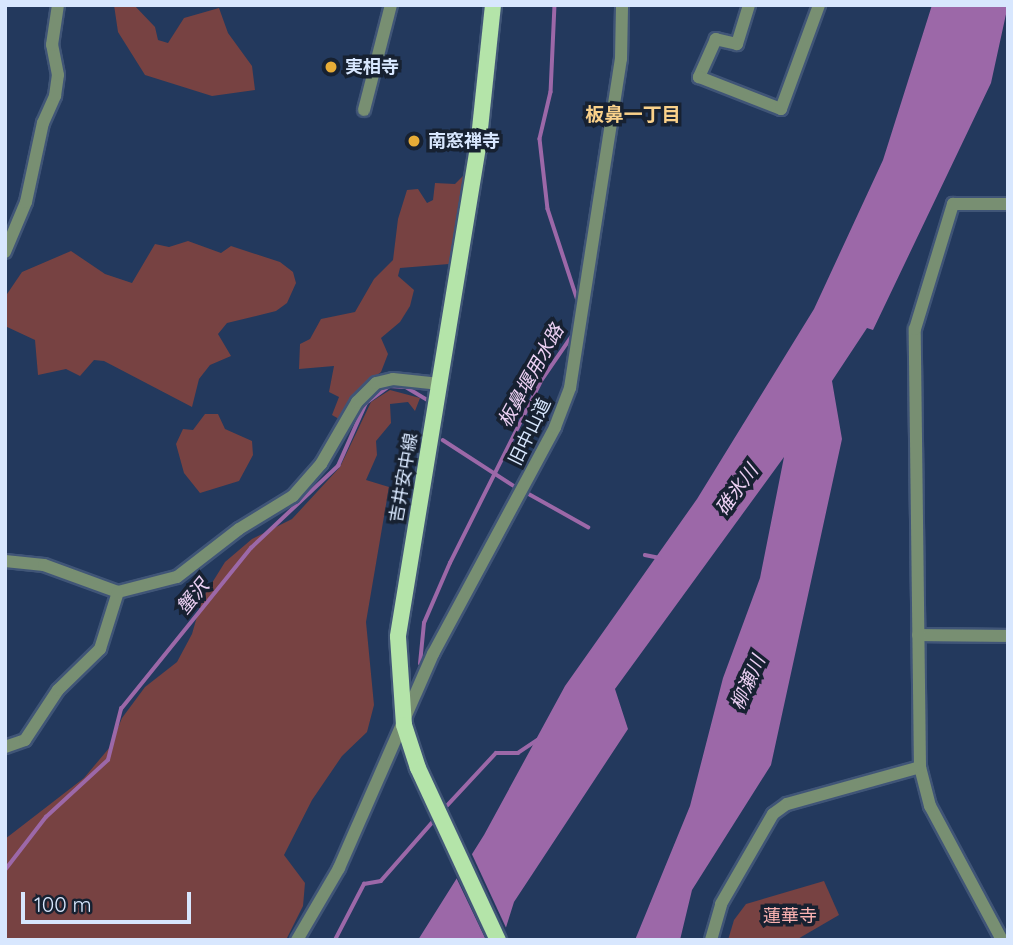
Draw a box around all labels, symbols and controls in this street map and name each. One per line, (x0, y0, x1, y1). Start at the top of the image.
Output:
place label: 実相寺 (345, 56, 399, 78)
marker: 実相寺 (323, 59, 339, 75)
district label: 板鼻一丁目 (586, 104, 680, 126)
place label: 南窓禅寺 (428, 130, 500, 152)
marker: 南窓禅寺 (406, 133, 422, 149)
water label: 板鼻堰用水路 (493, 321, 569, 431)
street label: 旧中山道 (505, 395, 555, 469)
street label: 吉井安中線 (386, 432, 422, 524)
water label: 碓氷川 (711, 460, 763, 520)
water label: 蟹沢 (172, 575, 214, 619)
water label: 柳瀬川 (726, 652, 770, 714)
scale bar (24, 878, 194, 922)
text: 100 m (34, 891, 92, 917)
park label: 蓮華寺 (763, 905, 817, 927)

